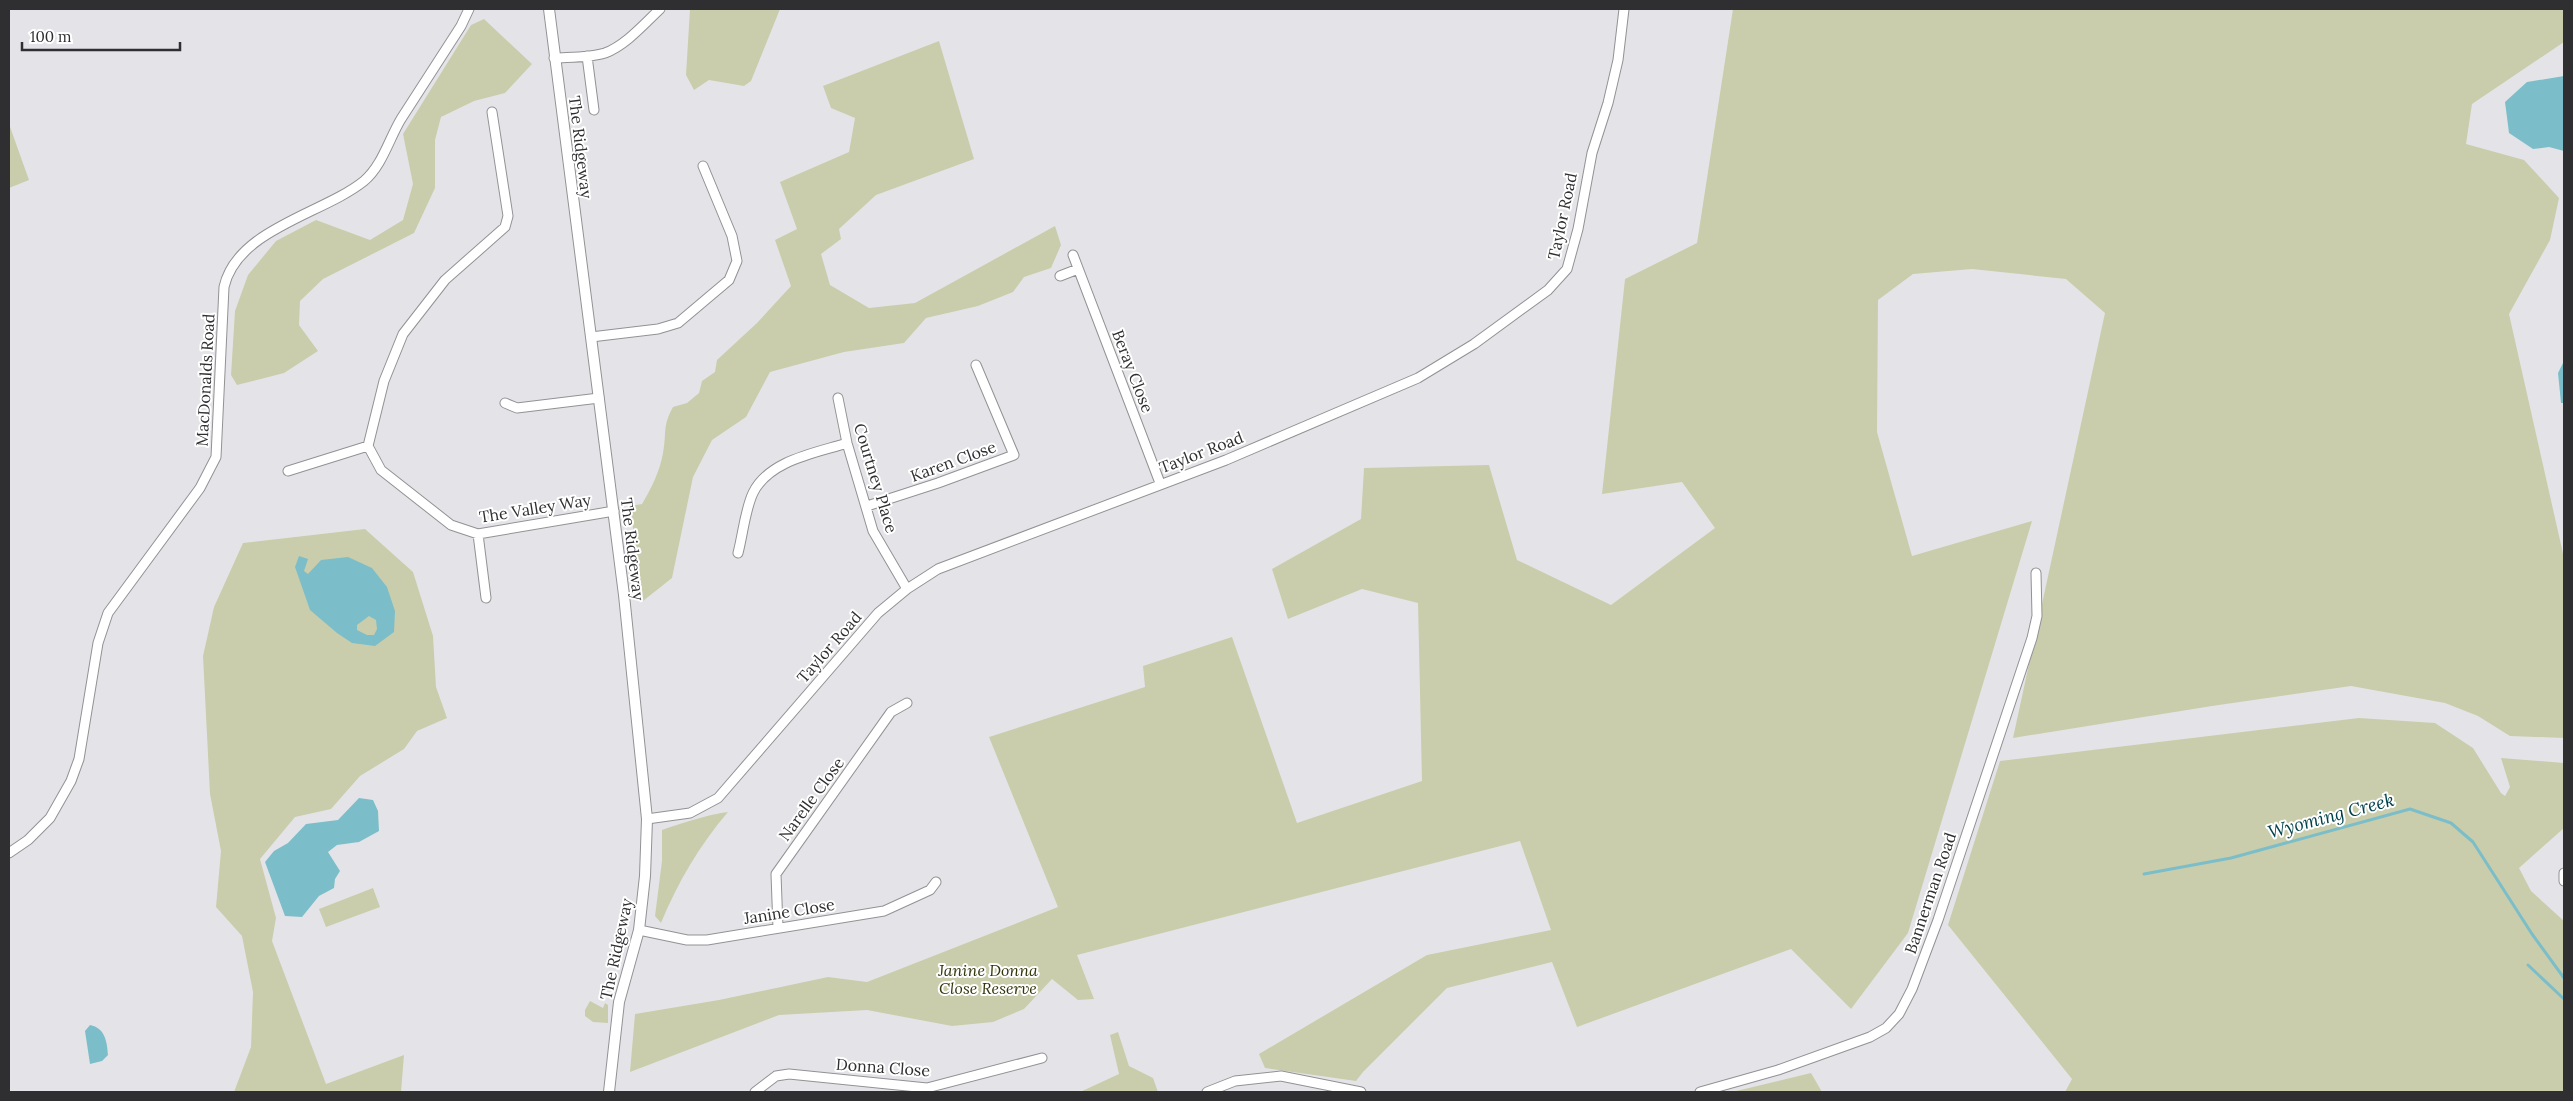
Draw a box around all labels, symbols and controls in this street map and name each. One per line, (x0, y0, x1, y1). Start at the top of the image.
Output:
scale bar (22, 20, 180, 52)
text: 100 m (30, 27, 71, 46)
street label: The Ridgeway (565, 94, 597, 200)
street label: Taylor Road (1543, 170, 1581, 261)
street label: MacDonalds Road (192, 313, 218, 447)
street label: Beray Close (1108, 327, 1158, 416)
street label: Courtney Place (850, 421, 902, 536)
street label: Taylor Road (1156, 427, 1246, 477)
street label: Karen Close (907, 436, 999, 486)
street label: The Valley Way (478, 489, 593, 527)
street label: The Ridgeway (617, 496, 649, 602)
street label: Taylor Road (792, 607, 866, 687)
street label: Narelle Close (774, 753, 848, 845)
water label: Wyoming Creek (2265, 788, 2396, 843)
street label: Bannerman Road (1900, 829, 1960, 956)
street label: Janine Close (741, 894, 836, 928)
street label: The Ridgeway (595, 896, 637, 1002)
park label: Janine Donna Close Reserve (937, 960, 1038, 998)
street label: Donna Close (835, 1054, 931, 1080)

